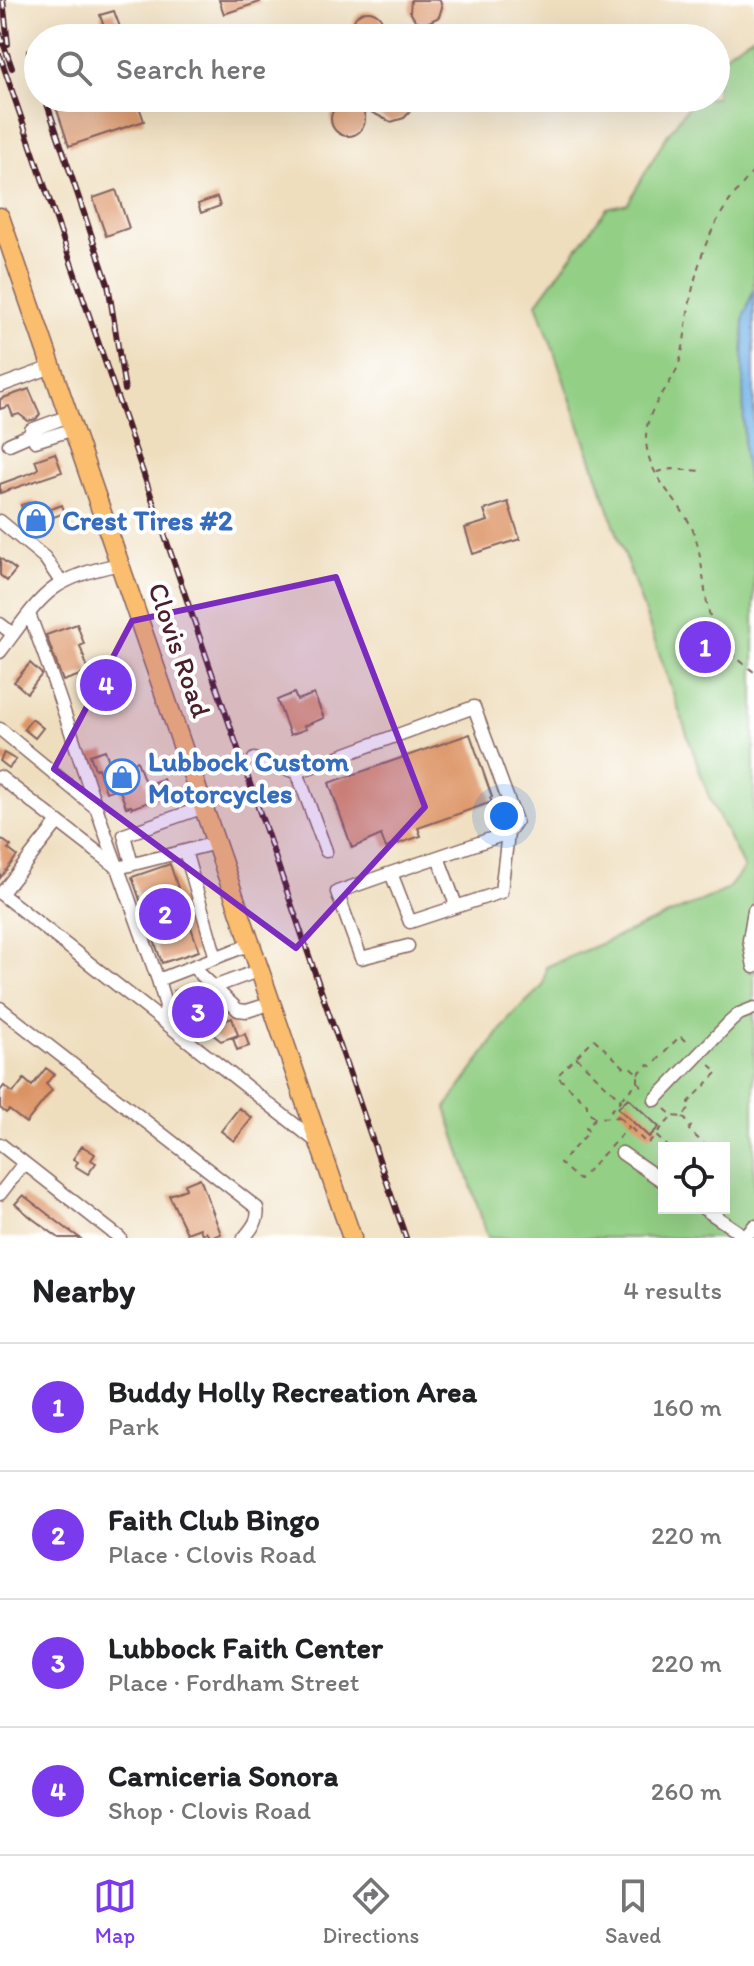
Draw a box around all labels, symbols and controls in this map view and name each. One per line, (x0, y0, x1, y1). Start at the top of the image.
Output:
search box (24, 24, 730, 112)
icon: search (52, 46, 96, 90)
text: Search here (116, 50, 266, 87)
shop icon: Crest Tires #2 (17, 501, 55, 539)
place label: Crest Tires #2 (62, 503, 233, 537)
street label: Clovis Road (141, 578, 219, 722)
pin: 1 (679, 617, 731, 677)
pin: 4 (80, 655, 132, 715)
place label: Lubbock Custom Motorcycles (148, 744, 350, 810)
shop icon: Lubbock Custom Motorcycles (103, 758, 141, 796)
your location (484, 796, 524, 836)
pin: 2 (139, 884, 191, 944)
pin: 3 (172, 982, 224, 1042)
map controls (658, 1142, 730, 1214)
button: locate (658, 1142, 730, 1214)
text: Nearby (32, 1270, 135, 1311)
text: 4 results (623, 1274, 722, 1306)
text: Buddy Holly Recreation Area (108, 1373, 477, 1410)
text: 1 (52, 1391, 64, 1423)
text: 160 m (652, 1391, 722, 1423)
text: Park (108, 1410, 159, 1442)
text: Faith Club Bingo (108, 1501, 320, 1538)
text: 2 (51, 1519, 65, 1551)
text: 220 m (651, 1519, 722, 1551)
text: Place · Clovis Road (108, 1538, 316, 1570)
text: Lubbock Faith Center (108, 1629, 383, 1666)
text: 3 (51, 1647, 65, 1679)
text: 220 m (651, 1647, 722, 1679)
text: Place · Fordham Street (108, 1666, 360, 1698)
text: Carniceria Sonora (108, 1757, 338, 1794)
text: 4 (50, 1775, 66, 1807)
text: 260 m (651, 1775, 722, 1807)
text: Shop · Clovis Road (108, 1794, 311, 1826)
tab: Map (93, 1874, 137, 1949)
tab: Directions (323, 1874, 419, 1949)
tab: Saved (605, 1874, 661, 1949)

